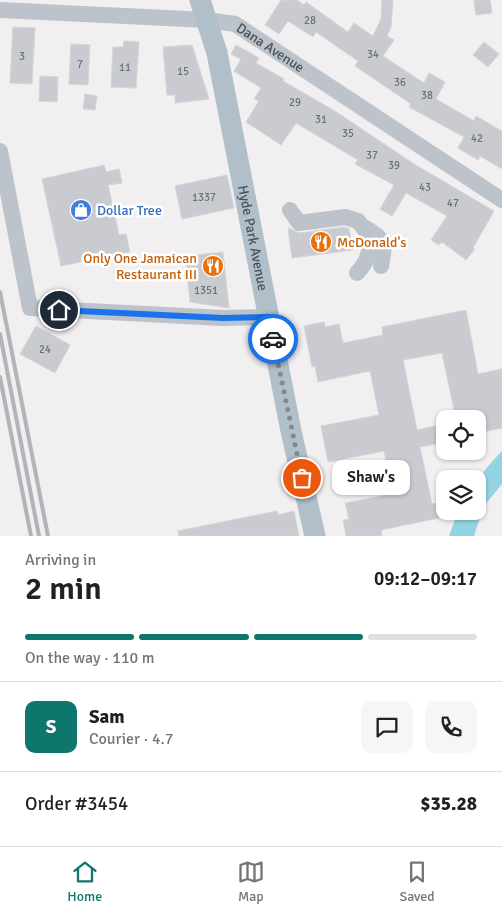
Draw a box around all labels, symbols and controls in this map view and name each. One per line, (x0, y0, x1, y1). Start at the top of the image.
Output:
house number: 28 (304, 14, 316, 27)
street label: Dana Avenue (233, 19, 307, 76)
house number: 34 (367, 48, 379, 61)
house number: 3 (19, 50, 25, 63)
house number: 7 (77, 58, 83, 71)
house number: 11 (119, 61, 131, 74)
house number: 15 (177, 65, 189, 78)
house number: 36 (394, 76, 406, 89)
house number: 38 (421, 89, 433, 102)
house number: 29 (289, 96, 301, 109)
house number: 31 (315, 113, 327, 126)
house number: 35 (342, 127, 354, 140)
house number: 42 (471, 132, 483, 145)
house number: 37 (366, 149, 378, 162)
house number: 39 (388, 159, 400, 172)
house number: 43 (419, 181, 431, 194)
street label: Hyde Park Avenue (234, 184, 271, 292)
house number: 1337 (192, 191, 216, 204)
house number: 47 (447, 197, 459, 210)
shop icon: Dollar Tree (69, 198, 93, 222)
place label: Dollar Tree (97, 202, 162, 219)
restaurant icon: McDonald's (309, 230, 333, 254)
place label: McDonald's (337, 234, 406, 251)
place label: Only One Jamaican Restaurant III (83, 250, 197, 283)
restaurant icon: Only One Jamaican Restaurant III (201, 254, 225, 278)
house number: 1351 (194, 284, 218, 297)
pin (38, 289, 80, 331)
icon: home (45, 296, 73, 324)
courier (248, 314, 298, 364)
icon: car (259, 325, 287, 353)
house number: 24 (39, 343, 51, 356)
map controls (436, 410, 486, 520)
button: locate (436, 410, 486, 460)
pin (281, 457, 323, 499)
callout: Shaw's (332, 460, 410, 496)
icon: bag (288, 464, 316, 492)
text: Shaw's (347, 467, 395, 487)
button: layers (436, 470, 486, 520)
text: Arriving in (25, 550, 96, 570)
text: 09:12–09:17 (374, 567, 477, 591)
text: 2 min (25, 569, 102, 608)
text: On the way · 110 m (25, 648, 155, 668)
button: chat (361, 701, 413, 753)
button: phone (425, 701, 477, 753)
text: Sam (89, 705, 125, 729)
text: S (46, 715, 56, 739)
text: Courier · 4.7 (89, 729, 173, 749)
text: Order #3454 (25, 792, 128, 816)
text: $35.28 (420, 792, 477, 816)
tab: Home (67, 858, 102, 905)
tab: Map (237, 858, 265, 905)
tab: Saved (399, 858, 435, 905)

